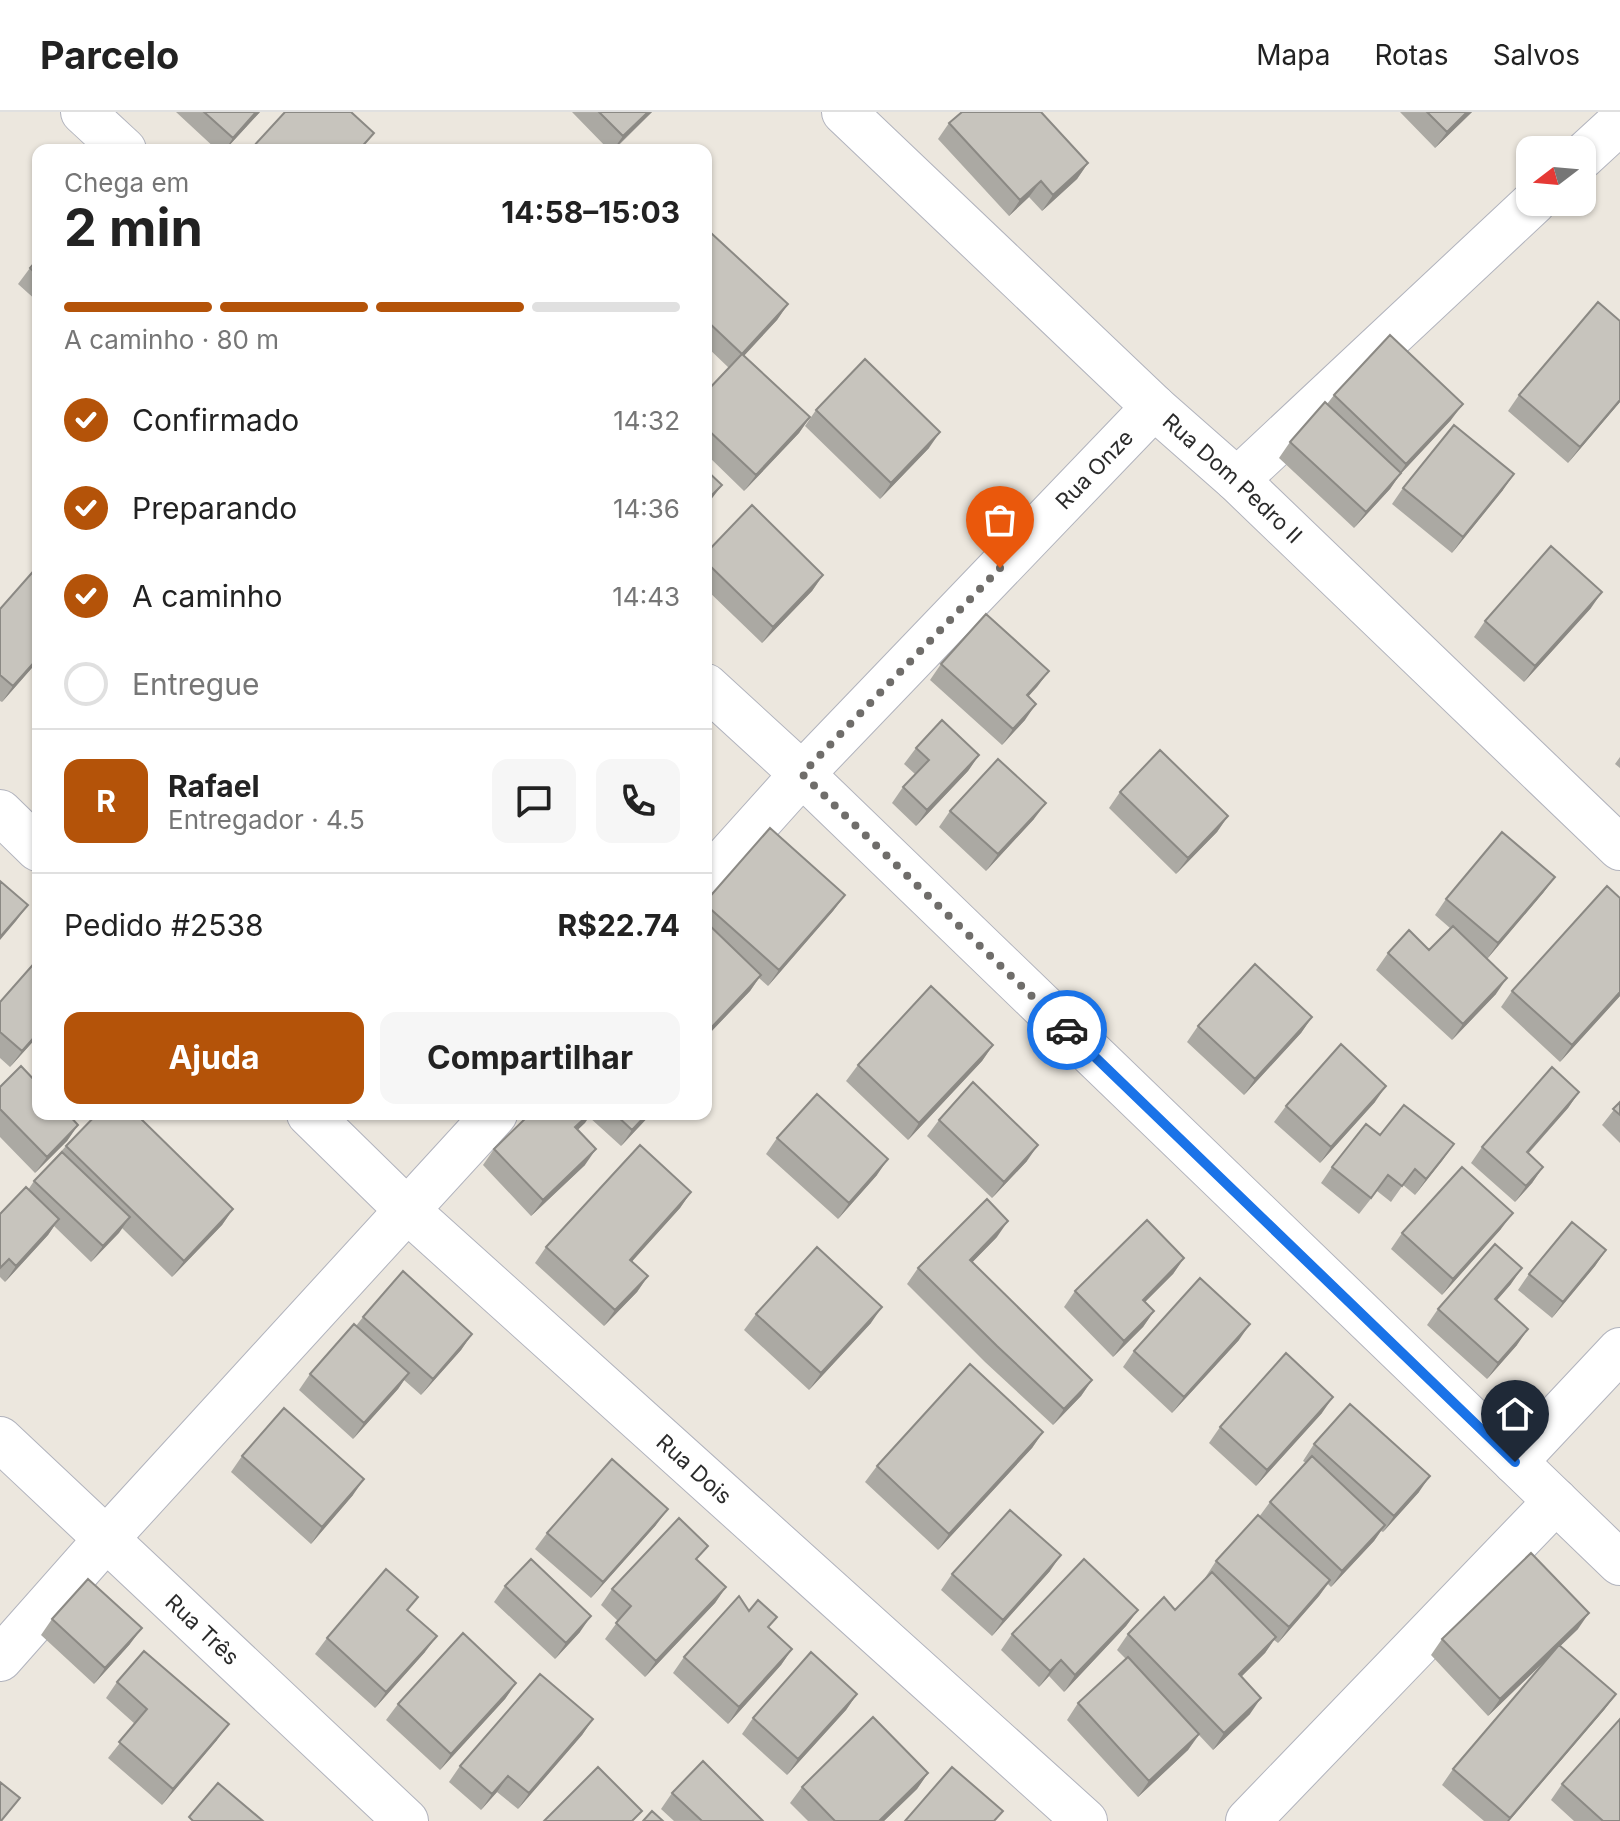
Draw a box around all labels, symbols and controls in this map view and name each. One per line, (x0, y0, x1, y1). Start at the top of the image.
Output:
text: Parcelo (40, 32, 179, 78)
text: Mapa (1256, 38, 1330, 72)
text: Rotas (1374, 38, 1449, 72)
text: Salvos (1493, 38, 1580, 72)
north arrow (1516, 136, 1596, 216)
map controls (1516, 136, 1596, 216)
text: Chega em (64, 167, 189, 198)
text: 14:58–15:03 (501, 194, 680, 230)
text: 2 min (64, 196, 203, 259)
text: A caminho · 80 m (64, 324, 279, 355)
icon: check (64, 398, 108, 442)
text: Confirmado (132, 402, 299, 438)
text: 14:32 (613, 405, 680, 436)
street label: Rua Dom Pedro II (1158, 408, 1308, 549)
street label: Rua Onze (1050, 424, 1138, 514)
icon: check (64, 486, 108, 530)
pin (966, 486, 1034, 568)
text: Preparando (132, 490, 297, 526)
text: 14:36 (613, 493, 680, 524)
icon: bag (978, 498, 1022, 542)
icon: check (64, 574, 108, 618)
text: A caminho (132, 578, 282, 614)
text: 14:43 (612, 581, 680, 612)
text: Entregue (132, 666, 260, 702)
button: chat (492, 759, 576, 843)
button: phone (596, 759, 680, 843)
text: Rafael (168, 768, 260, 804)
text: R (96, 783, 116, 819)
text: Entregador · 4.5 (168, 804, 365, 835)
text: Pedido #2538 (64, 907, 264, 943)
text: R$22.74 (558, 907, 680, 943)
courier (1027, 990, 1107, 1070)
icon: car (1045, 1008, 1089, 1052)
button: Ajuda (64, 1012, 364, 1104)
button: Compartilhar (380, 1012, 680, 1104)
pin (1481, 1380, 1549, 1462)
icon: home (1493, 1392, 1537, 1436)
street label: Rua Dois (652, 1429, 737, 1509)
street label: Rua Três (160, 1589, 245, 1670)

